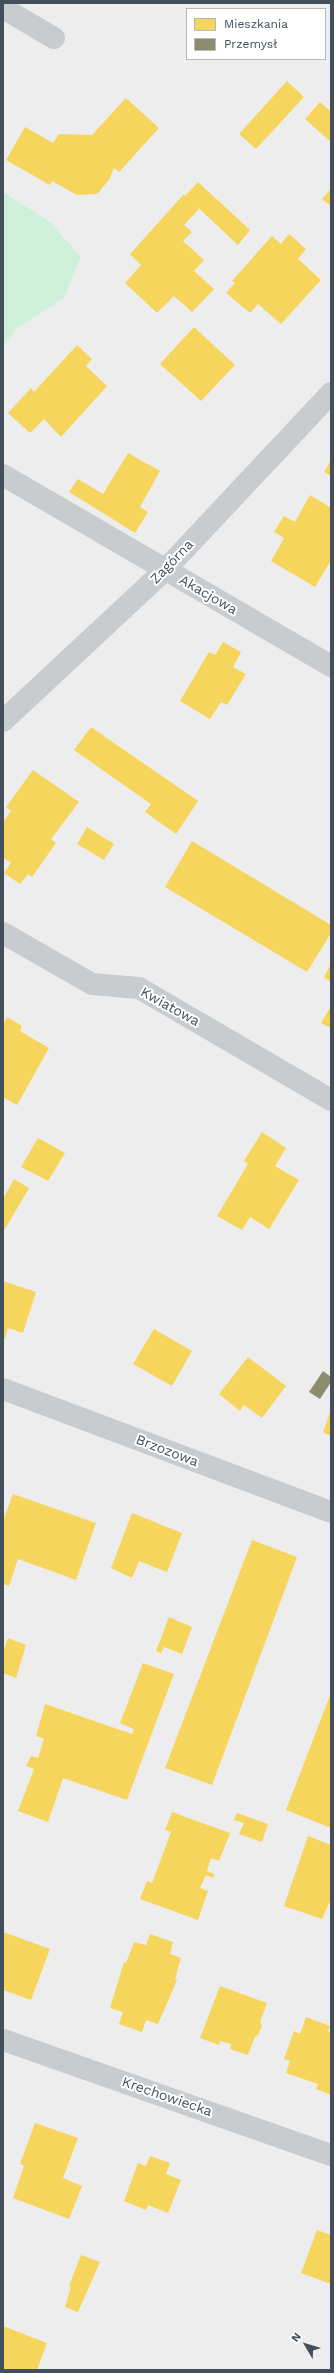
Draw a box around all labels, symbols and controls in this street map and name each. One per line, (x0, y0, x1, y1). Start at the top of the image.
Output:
legend (186, 8, 326, 60)
text: Mieszkania (224, 17, 288, 31)
text: Przemysł (224, 37, 278, 51)
street label: Zagórna (147, 536, 197, 588)
street label: Akacjowa (176, 572, 240, 618)
street label: Kwiatowa (137, 984, 203, 1030)
street label: Brzozowa (133, 1431, 201, 1471)
street label: Krechowiecka (120, 2074, 214, 2120)
north arrow (286, 2325, 326, 2365)
text: N (289, 2330, 304, 2345)

